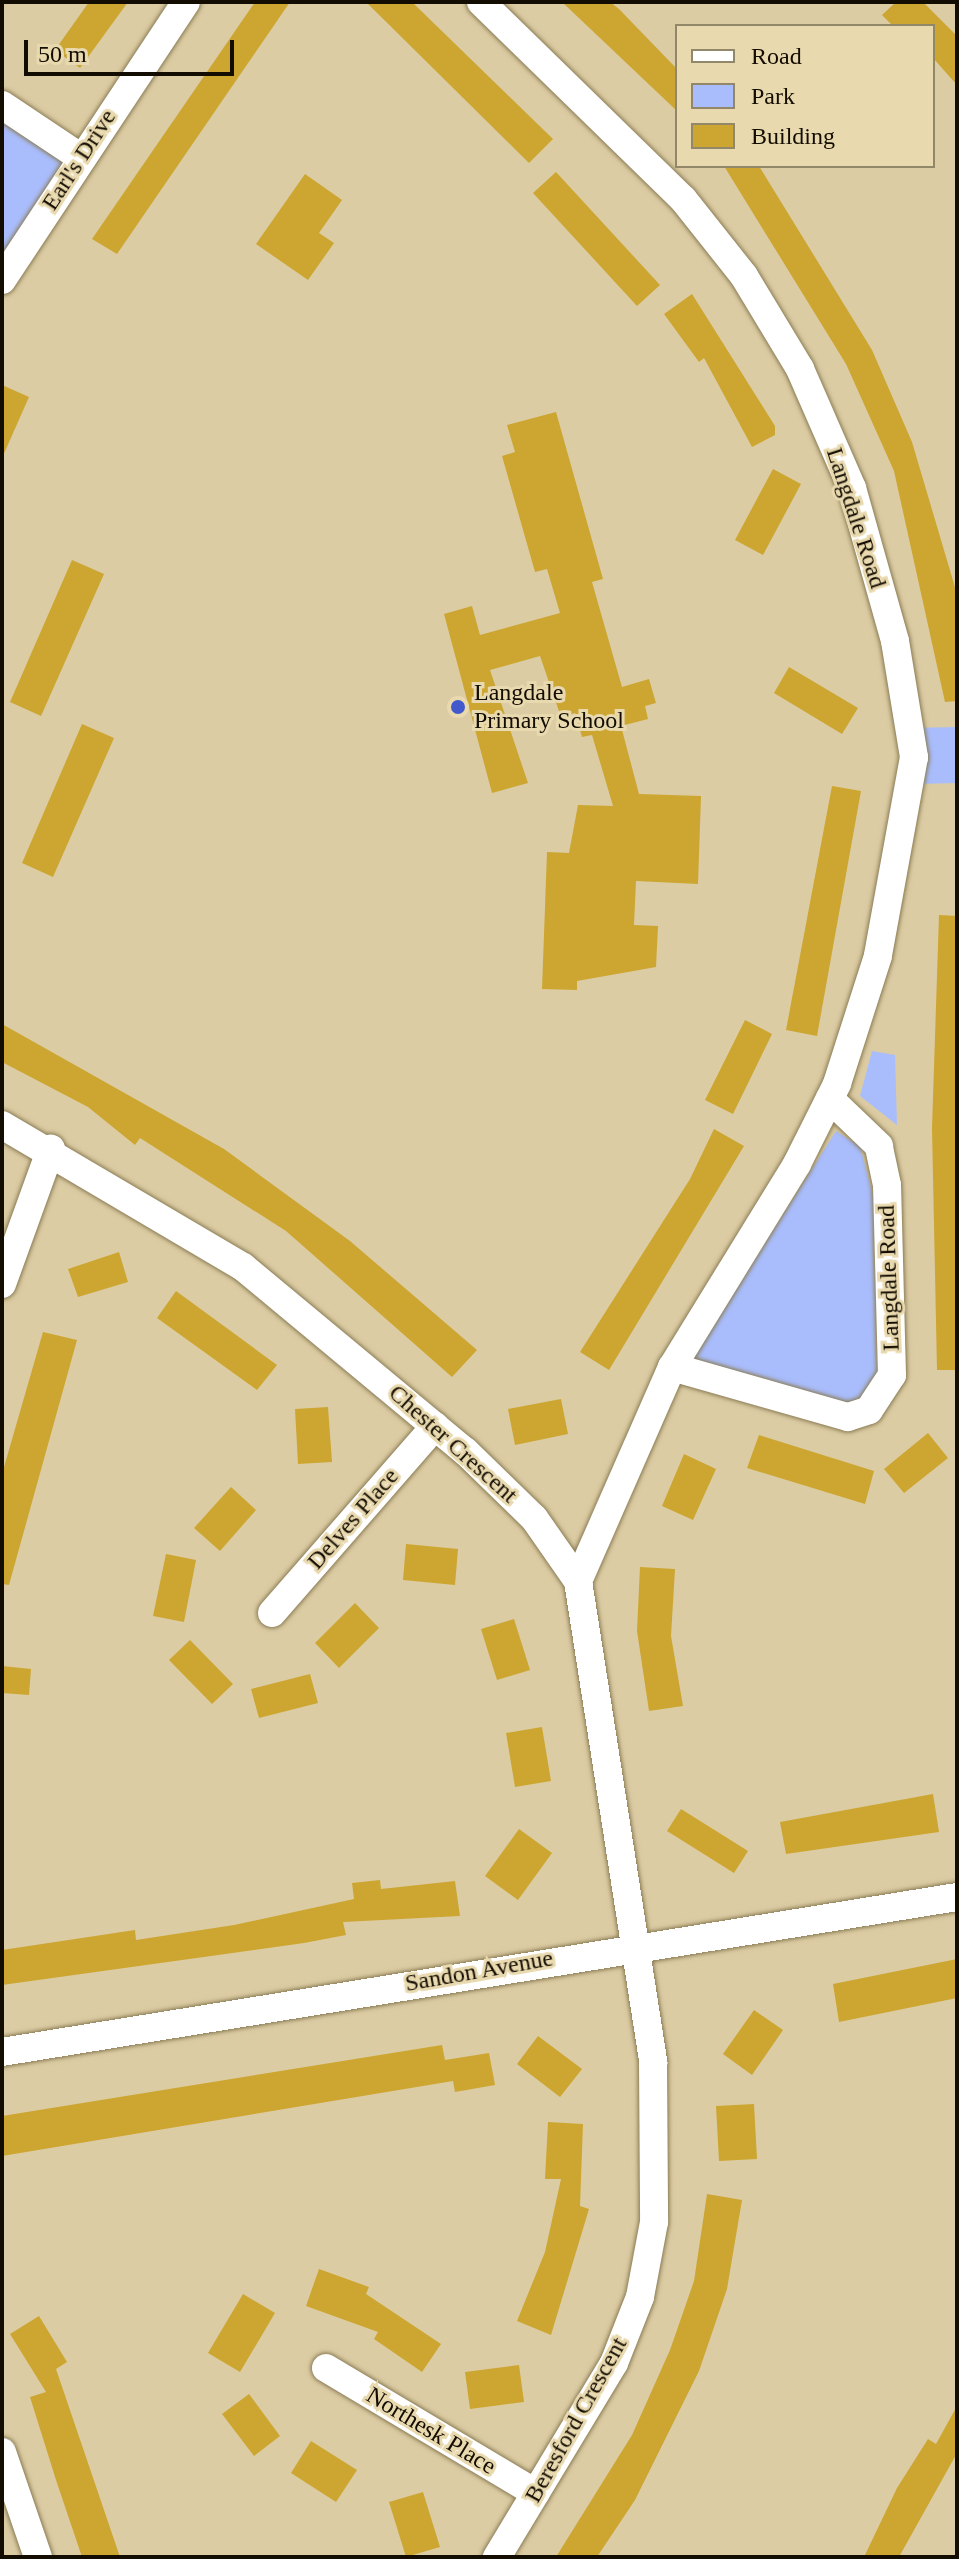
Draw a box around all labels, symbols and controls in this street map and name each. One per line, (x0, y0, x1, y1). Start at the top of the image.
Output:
scale bar (28, 24, 238, 74)
legend (675, 24, 935, 168)
text: 50 m (38, 41, 87, 67)
text: Road (751, 43, 802, 69)
text: Park (751, 83, 795, 109)
street label: Earl's Drive (36, 104, 122, 216)
text: Building (751, 123, 835, 149)
street label: Langdale Road (820, 444, 892, 592)
place label: Langdale Primary School (474, 679, 624, 735)
marker: Langdale Primary School (449, 698, 467, 716)
street label: Langdale Road (872, 1205, 906, 1351)
street label: Chester Crescent (383, 1379, 523, 1509)
street label: Delves Place (301, 1463, 405, 1575)
street label: Sandon Avenue (402, 1944, 556, 1998)
street label: Beresford Crescent (519, 2332, 633, 2508)
street label: Northesk Place (361, 2381, 501, 2481)

